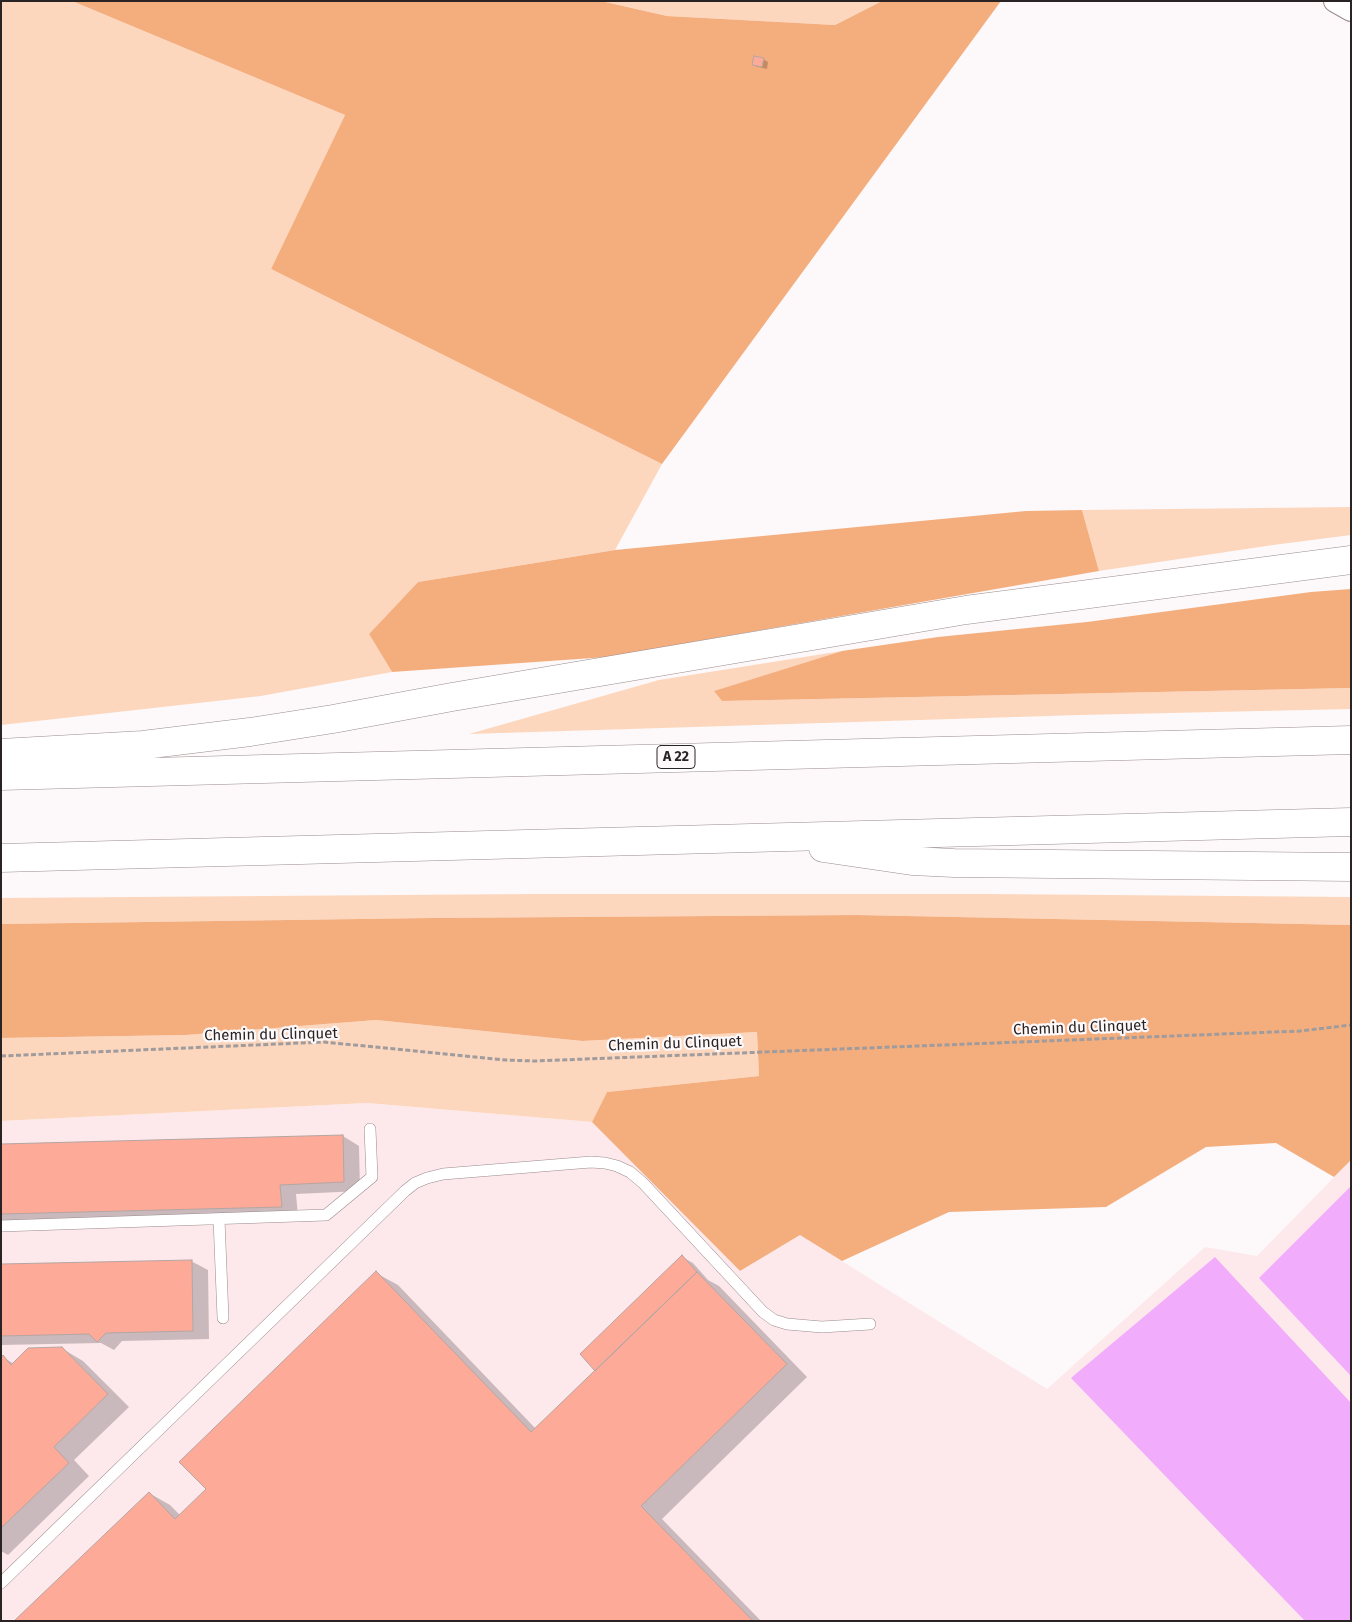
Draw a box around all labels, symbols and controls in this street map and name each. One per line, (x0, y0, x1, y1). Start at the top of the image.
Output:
road number: A 22 (657, 746, 695, 769)
street label: Chemin du Clinquet (1013, 1017, 1147, 1039)
street label: Chemin du Clinquet (204, 1025, 338, 1045)
street label: Chemin du Clinquet (608, 1033, 742, 1055)

